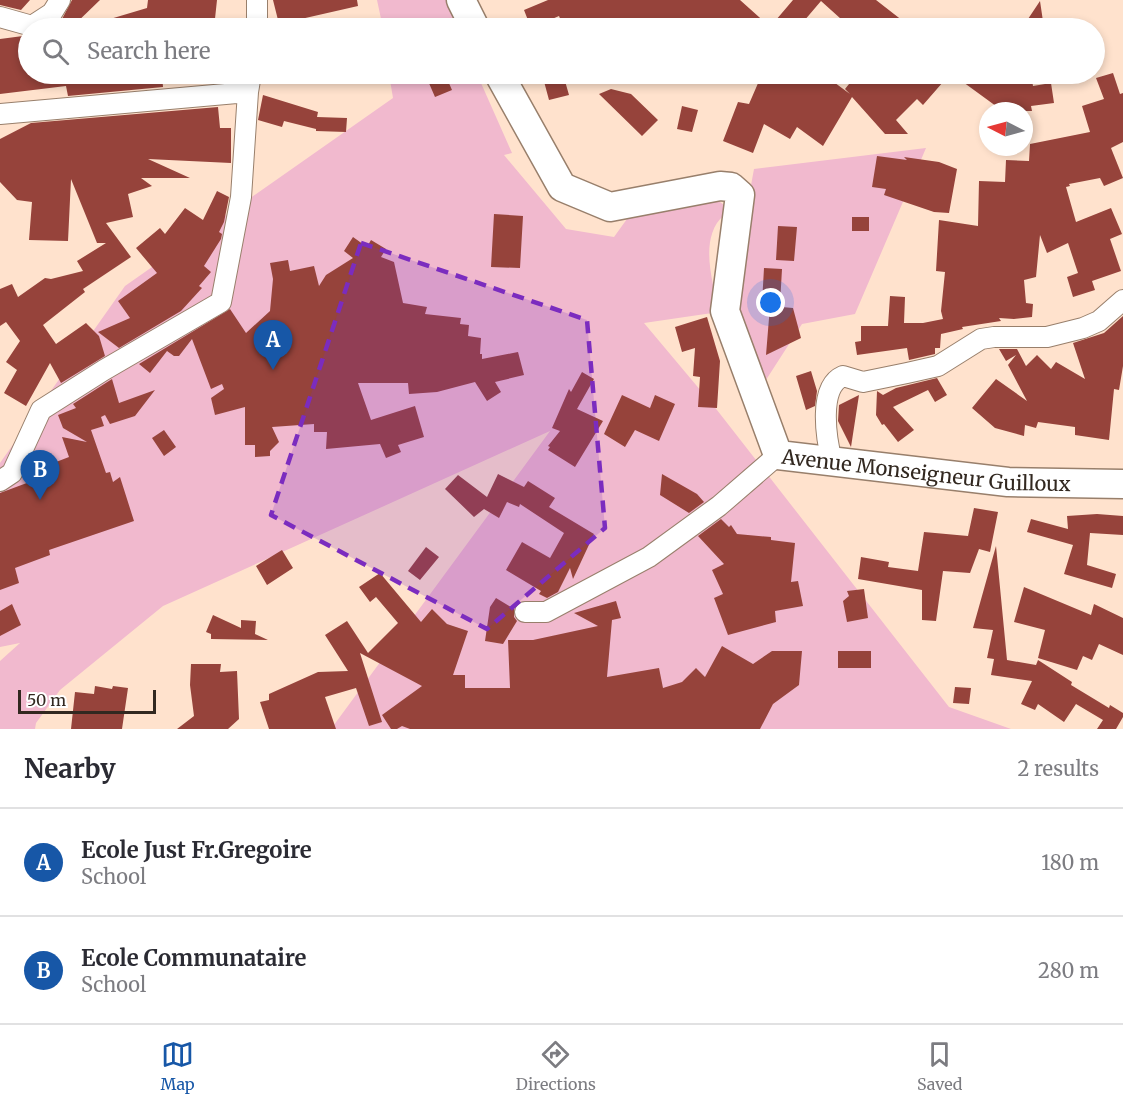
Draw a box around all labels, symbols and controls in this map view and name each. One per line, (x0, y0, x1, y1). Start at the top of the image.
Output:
search box (18, 18, 1105, 84)
icon: search (39, 35, 72, 68)
text: Search here (87, 37, 210, 65)
north arrow (979, 102, 1033, 156)
your location (756, 288, 785, 317)
pin: A (254, 320, 292, 370)
street label: Avenue Monseigneur Guilloux (780, 443, 1071, 496)
pin: B (20, 450, 60, 500)
scale bar (18, 687, 156, 714)
text: 50 m (27, 690, 66, 710)
text: Nearby (24, 752, 116, 785)
text: 2 results (1017, 756, 1099, 781)
text: Ecole Just Fr.Gregoire (81, 836, 312, 864)
text: A (36, 850, 51, 875)
text: 180 m (1041, 850, 1099, 875)
text: School (81, 864, 146, 889)
text: Ecole Communataire (81, 944, 306, 972)
text: B (37, 958, 50, 983)
text: 280 m (1038, 958, 1099, 983)
text: School (81, 972, 146, 997)
tab: Map (161, 1038, 195, 1094)
tab: Directions (516, 1038, 596, 1094)
tab: Saved (917, 1038, 962, 1094)

